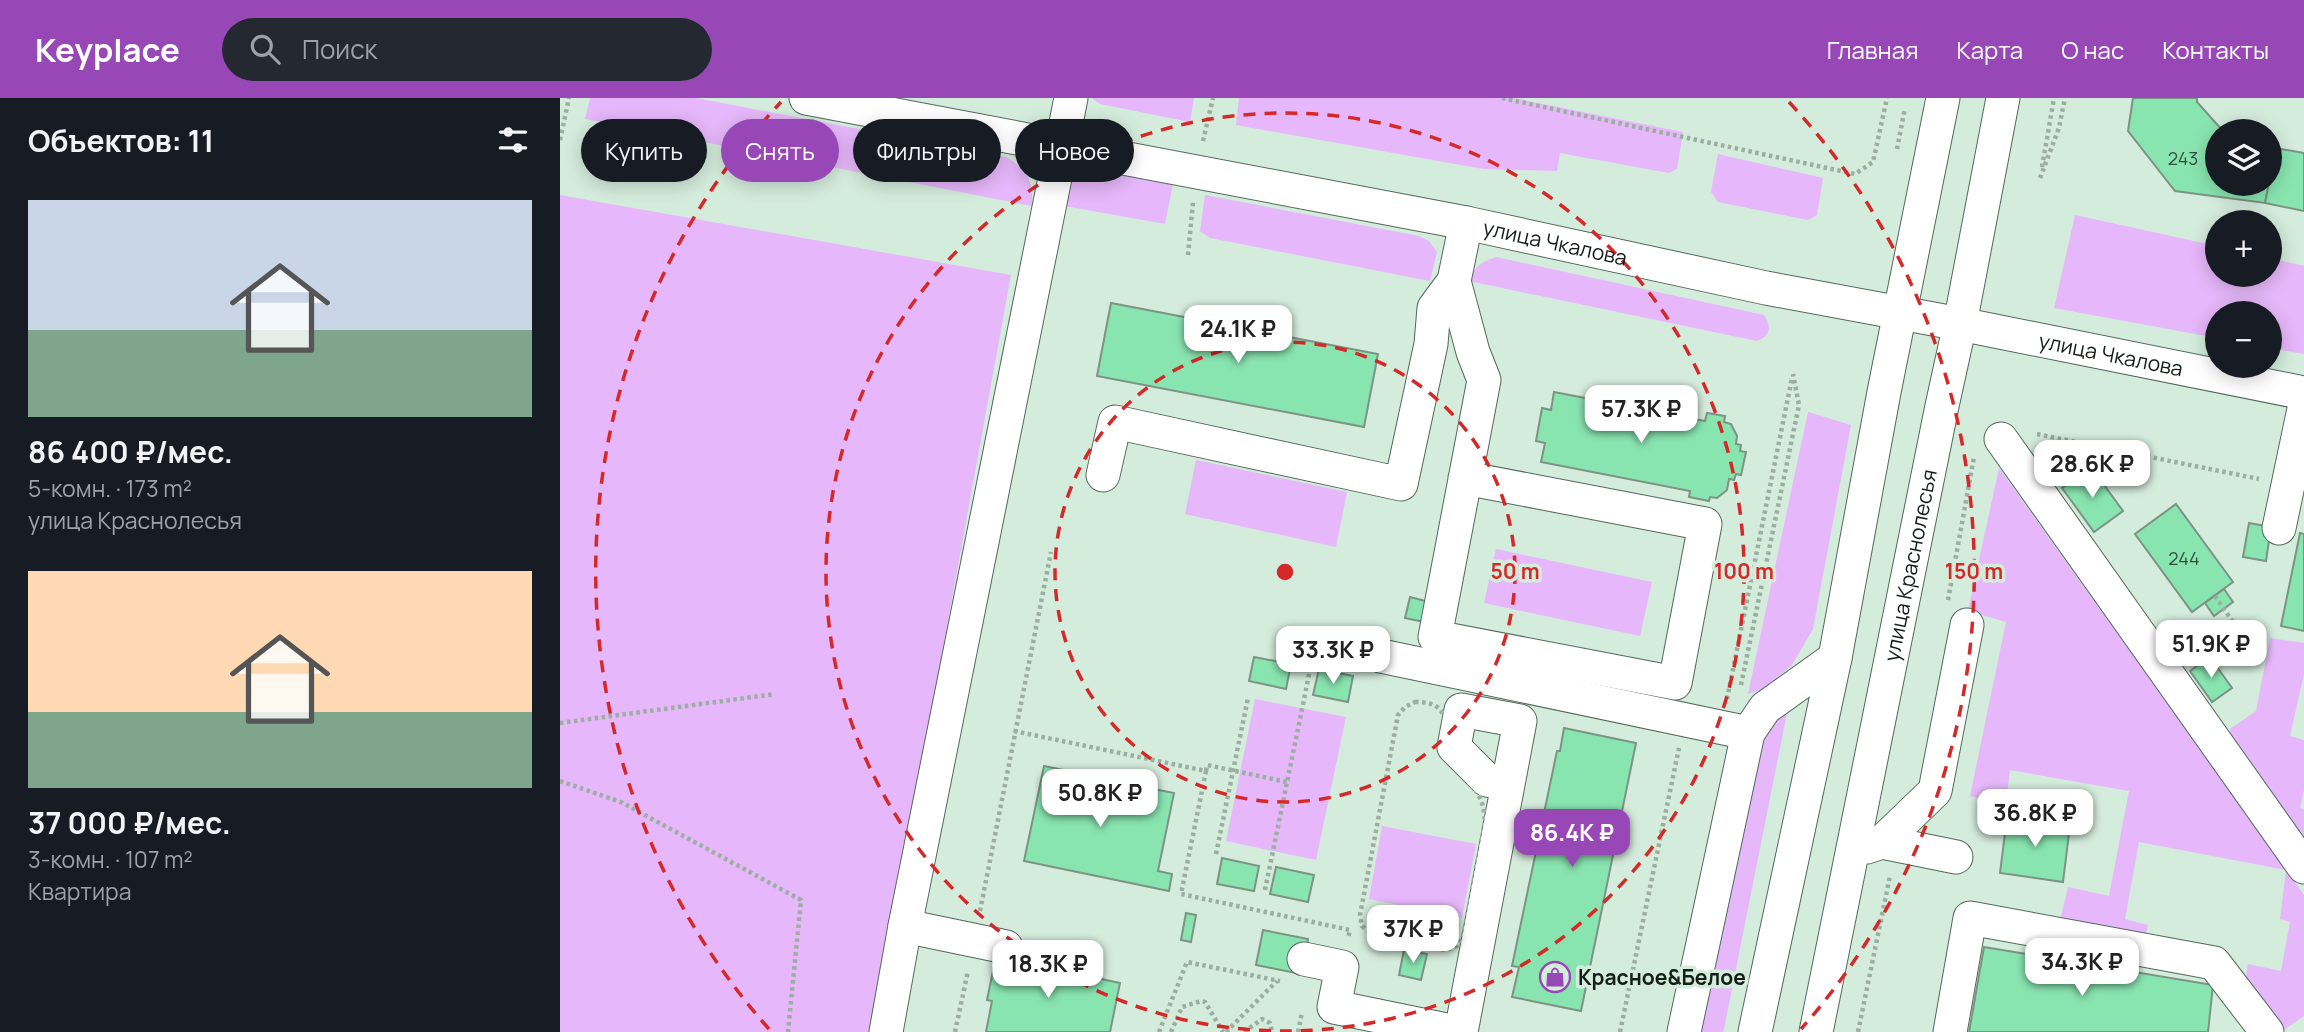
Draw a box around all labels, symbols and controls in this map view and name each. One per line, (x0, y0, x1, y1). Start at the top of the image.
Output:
search box (222, 18, 712, 81)
text: Keyplace (35, 27, 180, 72)
icon: search (246, 30, 284, 68)
text: Поиск (302, 31, 377, 67)
text: Главная (1827, 33, 1918, 66)
text: Карта (1956, 33, 2023, 66)
text: О нас (2061, 33, 2124, 66)
text: Контакты (2162, 33, 2269, 66)
chip: Купить (581, 119, 707, 182)
chip: Снять (721, 119, 839, 182)
chip: Фильтры (853, 119, 1001, 182)
chip: Новое (1015, 119, 1134, 182)
map controls (2205, 119, 2282, 378)
button: layers (2205, 119, 2282, 196)
text: Объектов: 11 (28, 120, 214, 161)
icon: filters (494, 121, 532, 159)
house number: 243 (2168, 146, 2198, 170)
button: + (2205, 210, 2282, 287)
street label: улица Чкалова (1481, 213, 1630, 272)
icon: home (217, 245, 343, 371)
button: − (2205, 301, 2282, 378)
pin: 24.1K ₽ (1173, 306, 1303, 365)
text: 24.1K ₽ (1200, 312, 1276, 344)
street label: улица Чкалова (2036, 326, 2186, 382)
pin: 57.3K ₽ (1576, 386, 1706, 445)
text: 57.3K ₽ (1601, 392, 1681, 424)
text: 86 400 ₽/мес. (28, 431, 233, 472)
pin: 28.6K ₽ (2027, 440, 2157, 500)
text: 28.6K ₽ (2050, 447, 2134, 479)
street label: улица Краснолесья (1877, 467, 1943, 664)
text: 5-комн. · 173 m² (28, 472, 192, 504)
text: улица Краснолесья (28, 504, 242, 536)
house number: 244 (2168, 546, 2200, 570)
text: 50 m (1490, 557, 1540, 585)
text: 100 m (1714, 557, 1774, 585)
text: 150 m (1945, 557, 2003, 585)
centre of rings (1273, 560, 1297, 584)
icon: home (217, 616, 343, 742)
pin: 51.9K ₽ (2146, 620, 2276, 680)
pin: 33.3K ₽ (1268, 626, 1398, 686)
text: 51.9K ₽ (2172, 627, 2250, 659)
text: 33.3K ₽ (1292, 633, 1374, 665)
pin: 50.8K ₽ (1035, 770, 1165, 829)
text: 50.8K ₽ (1058, 776, 1142, 808)
pin: 36.8K ₽ (1970, 790, 2100, 849)
text: 36.8K ₽ (1993, 796, 2077, 828)
text: 37 000 ₽/мес. (28, 802, 231, 843)
pin: 86.4K ₽ (1507, 810, 1637, 869)
text: 86.4K ₽ (1530, 816, 1614, 848)
text: 3-комн. · 107 m² (28, 843, 193, 875)
text: Квартира (28, 875, 132, 907)
pin: 37K ₽ (1364, 906, 1462, 965)
text: 37K ₽ (1383, 912, 1443, 944)
pin: 34.3K ₽ (2017, 939, 2147, 998)
pin: 18.3K ₽ (983, 940, 1113, 1000)
text: 34.3K ₽ (2041, 945, 2123, 977)
text: 18.3K ₽ (1008, 947, 1088, 979)
shop icon: Красное&Белое (1538, 960, 1572, 994)
place label: Красное&Белое (1578, 963, 1746, 991)

